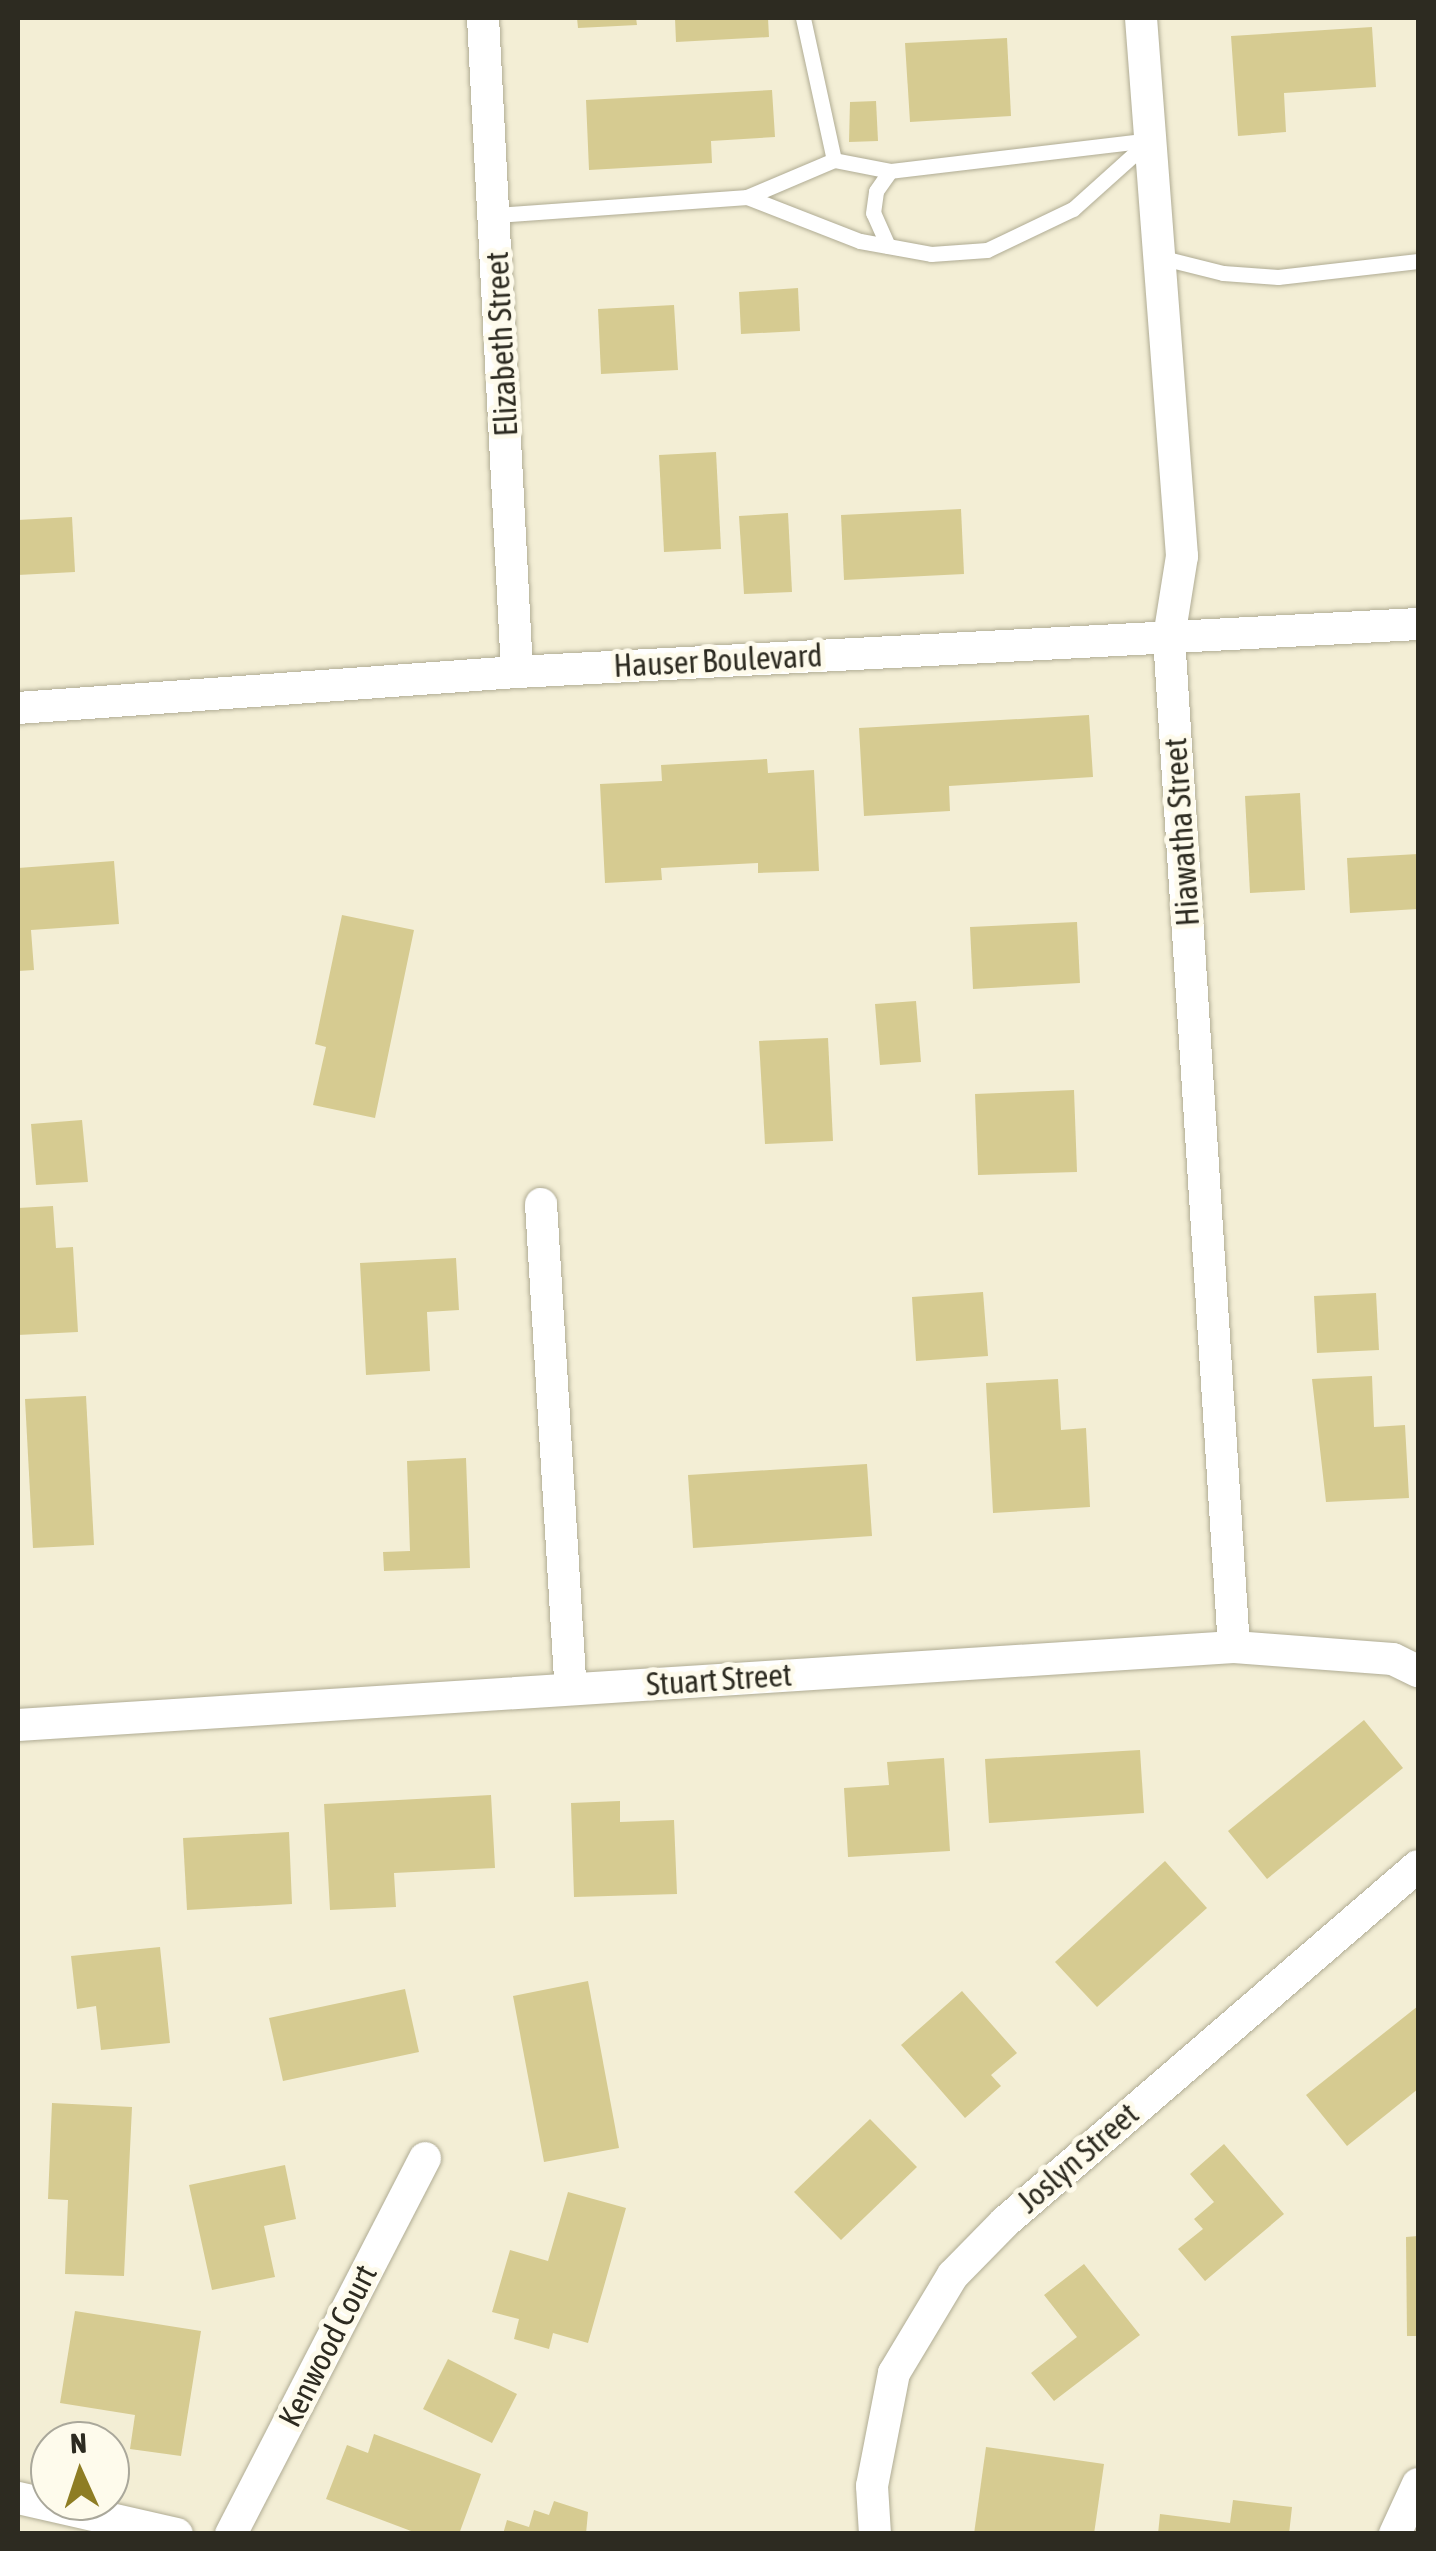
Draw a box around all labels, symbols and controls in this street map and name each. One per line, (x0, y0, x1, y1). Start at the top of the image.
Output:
street label: Elizabeth Street (478, 251, 526, 437)
street label: Hauser Boulevard (613, 636, 823, 686)
street label: Hiawatha Street (1156, 737, 1208, 927)
street label: Stuart Street (645, 1656, 793, 1704)
street label: Joslyn Street (1010, 2095, 1146, 2221)
street label: Kenwood Court (271, 2259, 385, 2433)
north arrow (30, 2421, 130, 2521)
text: N (69, 2427, 88, 2459)

